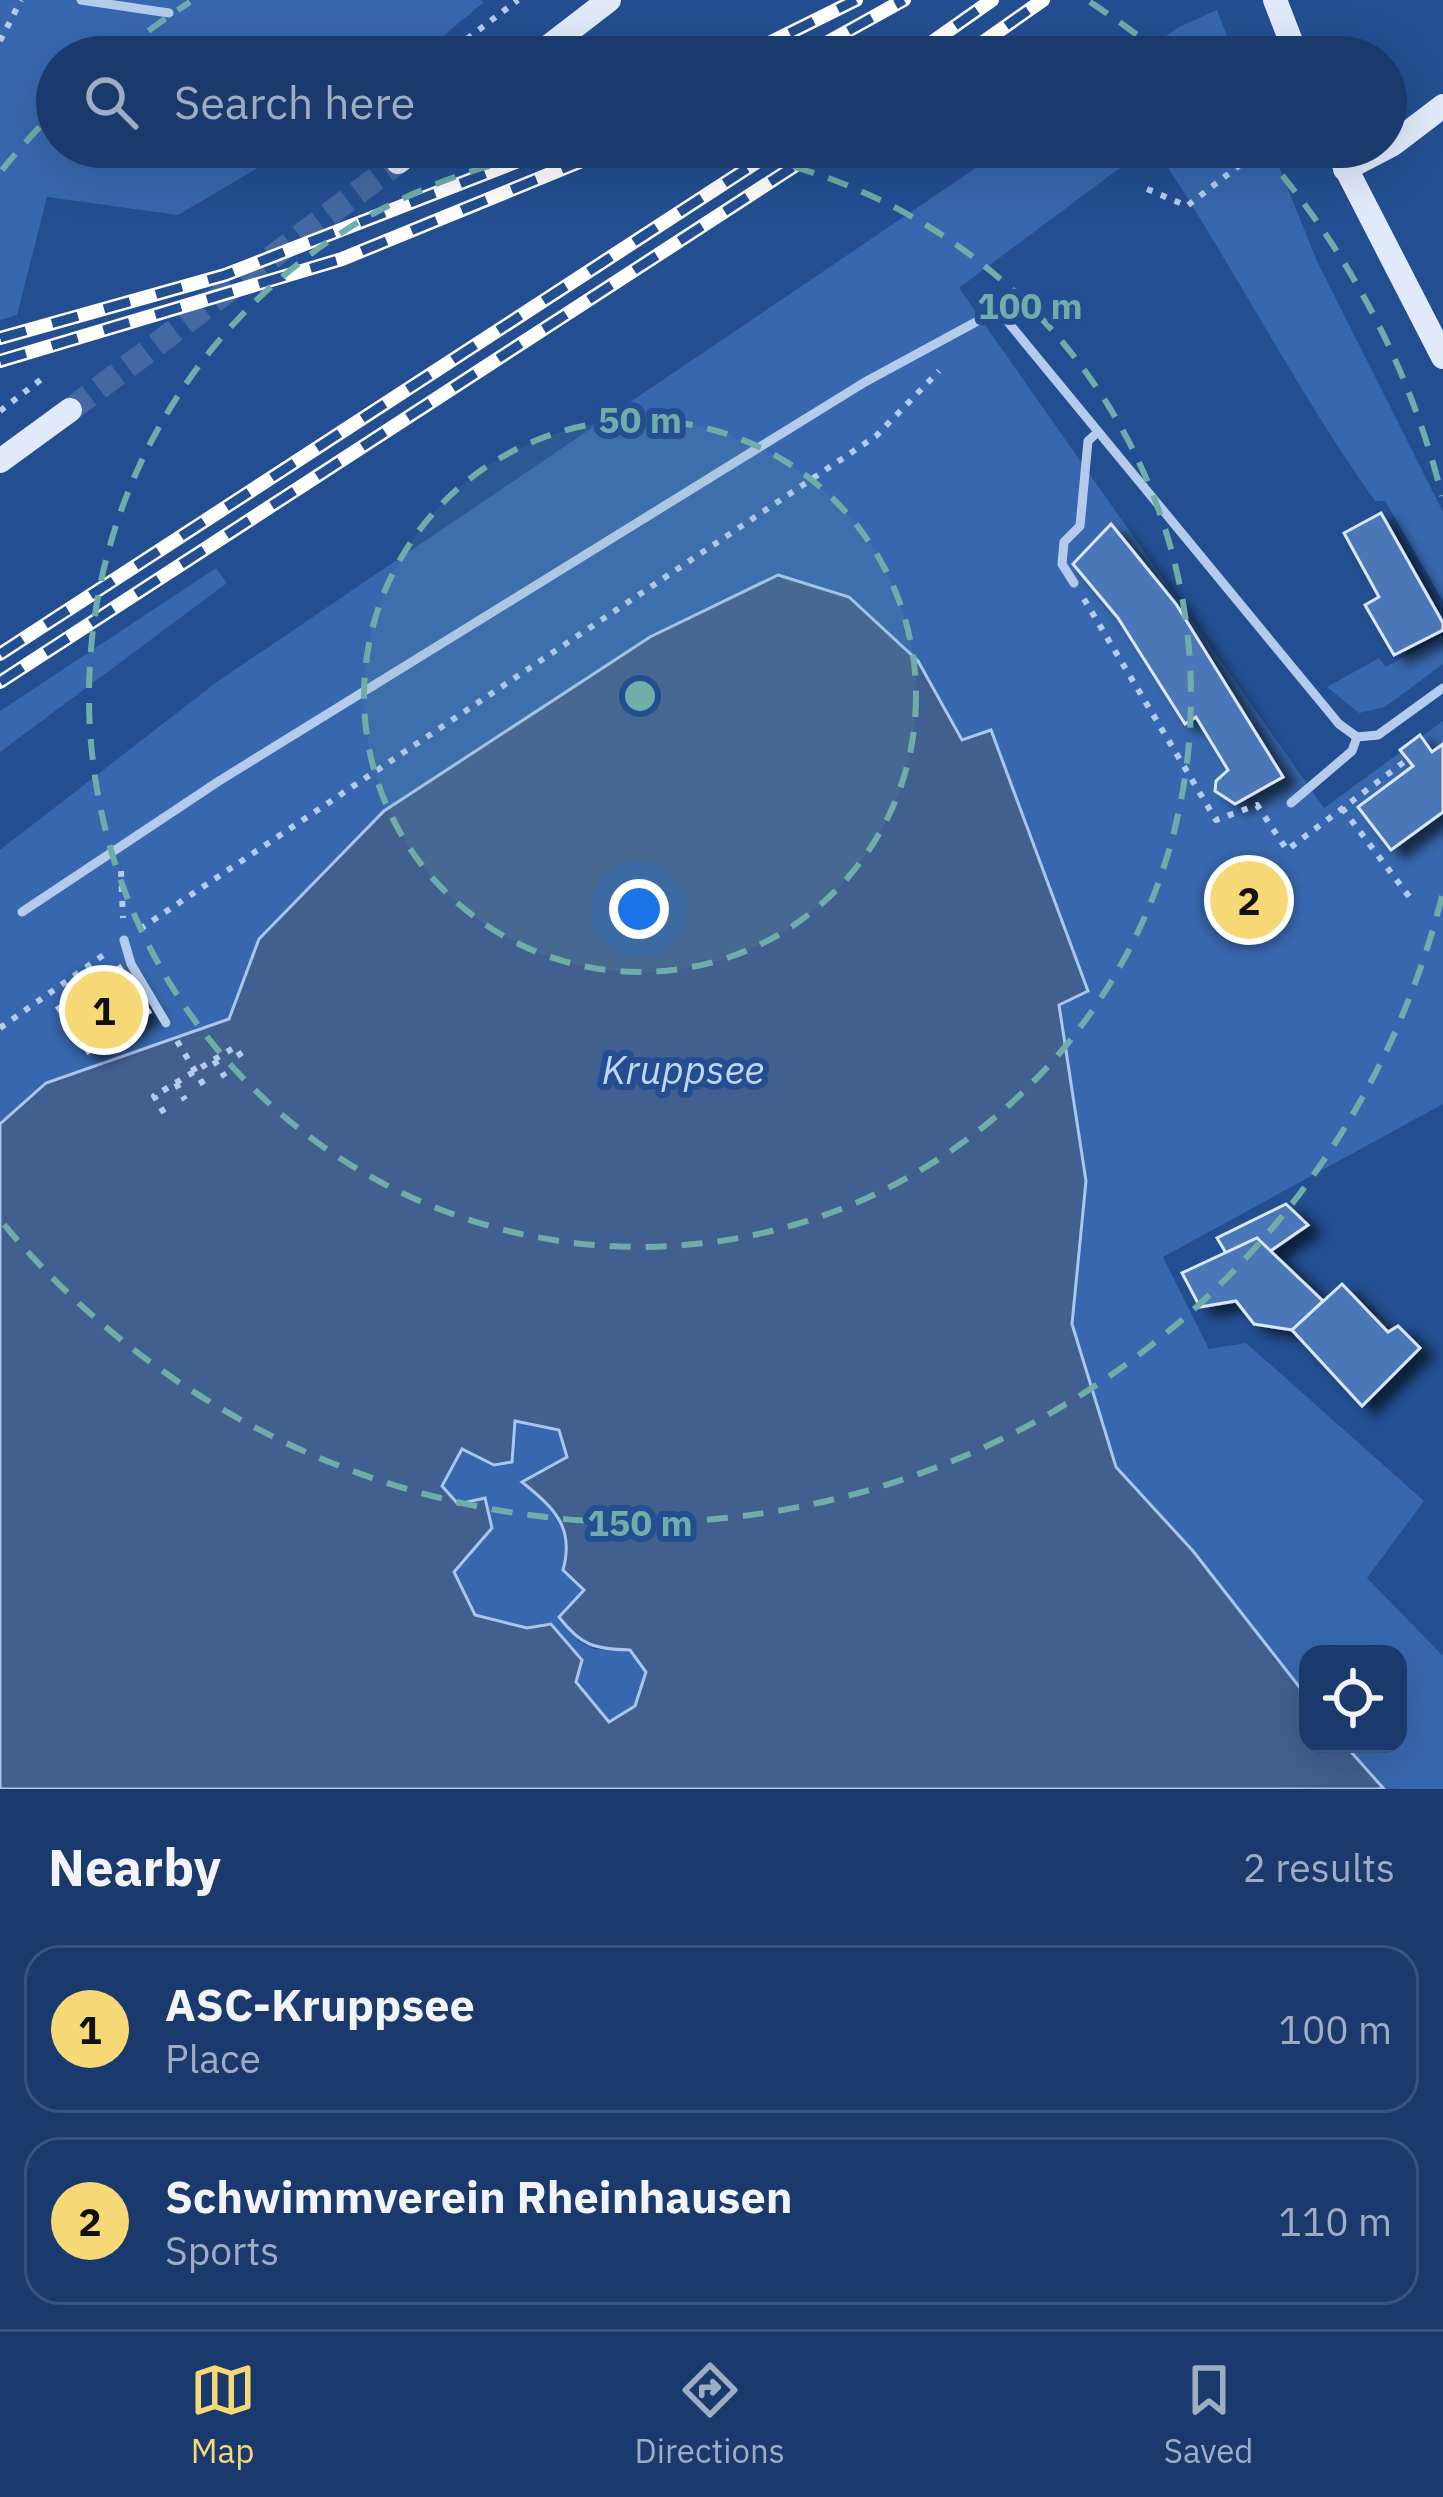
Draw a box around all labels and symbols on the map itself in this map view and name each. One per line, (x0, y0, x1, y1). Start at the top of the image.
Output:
text: 100 m (977, 282, 1083, 329)
text: 50 m (598, 396, 682, 443)
centre of rings (619, 675, 661, 717)
pin: 2 (1210, 855, 1288, 945)
your location (609, 879, 669, 939)
pin: 1 (65, 965, 143, 1055)
water label: Kruppsee (602, 1044, 764, 1095)
text: 150 m (587, 1499, 693, 1546)

